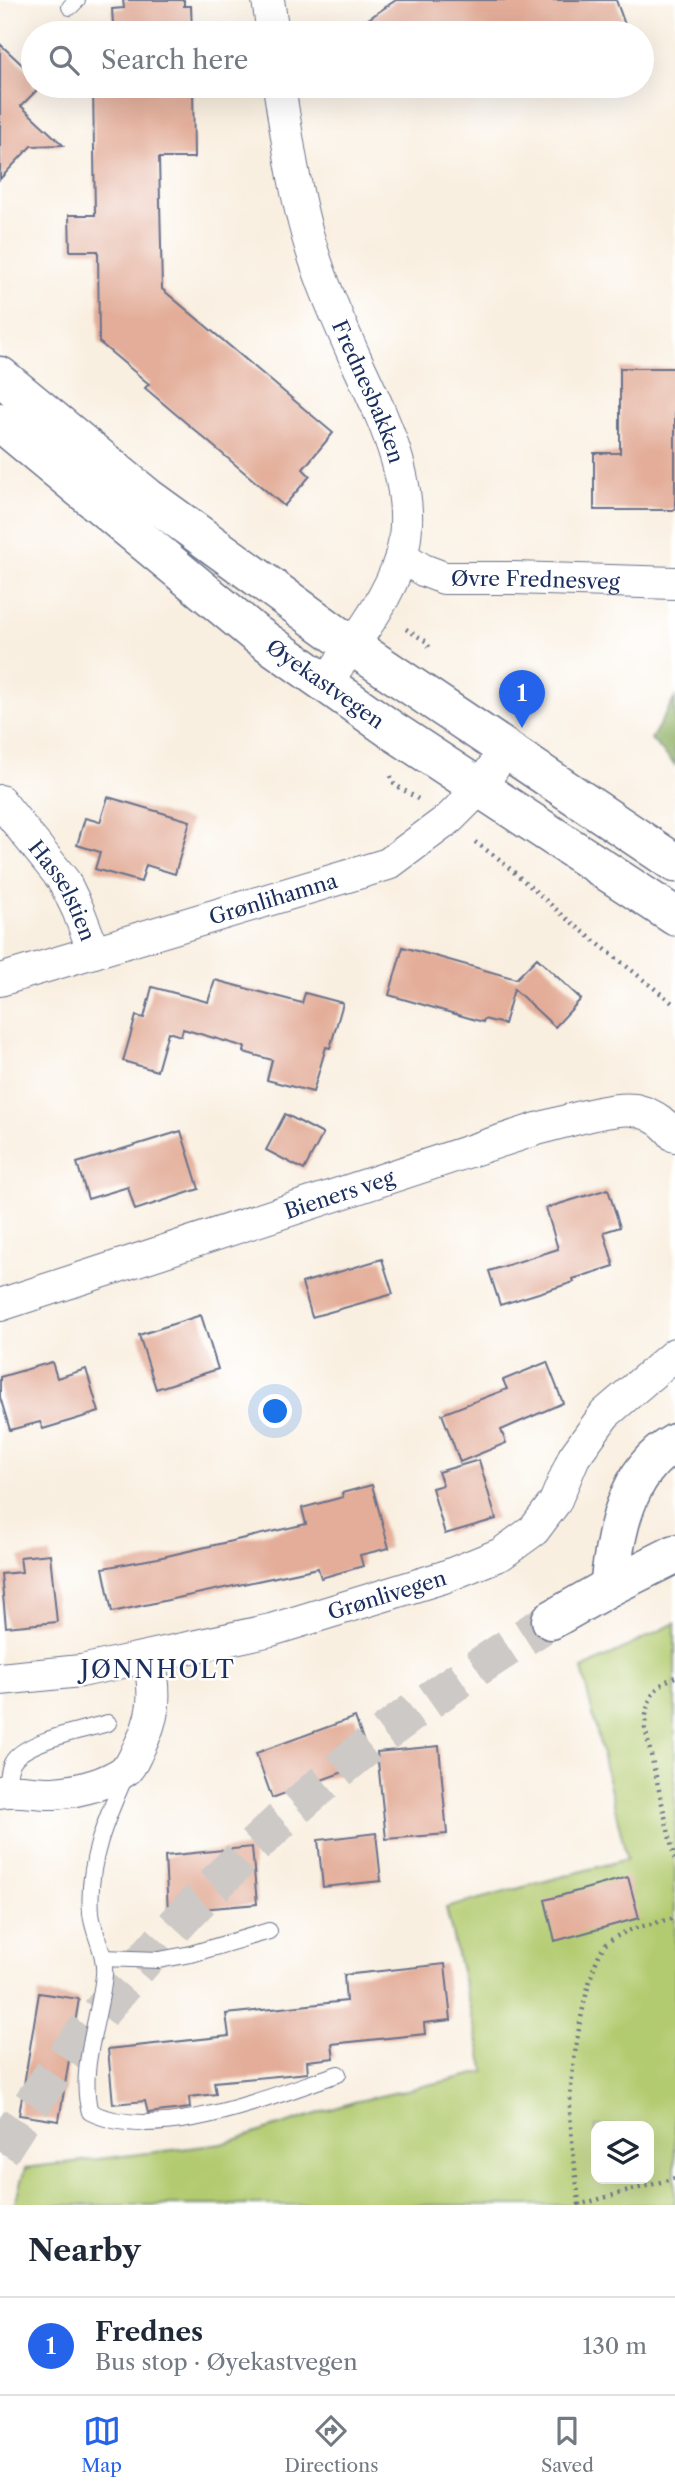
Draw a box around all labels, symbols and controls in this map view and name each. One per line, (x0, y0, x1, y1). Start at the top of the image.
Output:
search box (21, 21, 654, 98)
icon: search (45, 41, 83, 79)
text: Search here (101, 44, 248, 76)
street label: Frednesbakken (327, 316, 410, 466)
street label: Øvre Frednesveg (451, 566, 621, 594)
street label: Øyekastvegen (262, 633, 389, 734)
pin: 1 (499, 670, 545, 728)
street label: Hasselstien (24, 835, 101, 944)
street label: Grønlihamna (206, 867, 341, 929)
street label: Bieners veg (281, 1164, 398, 1223)
your location (258, 1394, 292, 1428)
street label: Grønlivegen (325, 1565, 449, 1624)
district label: JØNNHOLT (76, 1655, 236, 1684)
map controls (591, 2121, 654, 2184)
button: layers (591, 2121, 654, 2184)
text: Nearby (28, 2232, 141, 2269)
text: Frednes (95, 2316, 203, 2348)
text: 1 (46, 2332, 56, 2360)
text: 130 m (583, 2332, 647, 2360)
text: Bus stop · Øyekastvegen (95, 2348, 358, 2376)
tab: Map (81, 2412, 122, 2477)
tab: Directions (285, 2412, 378, 2477)
tab: Saved (541, 2412, 594, 2477)

